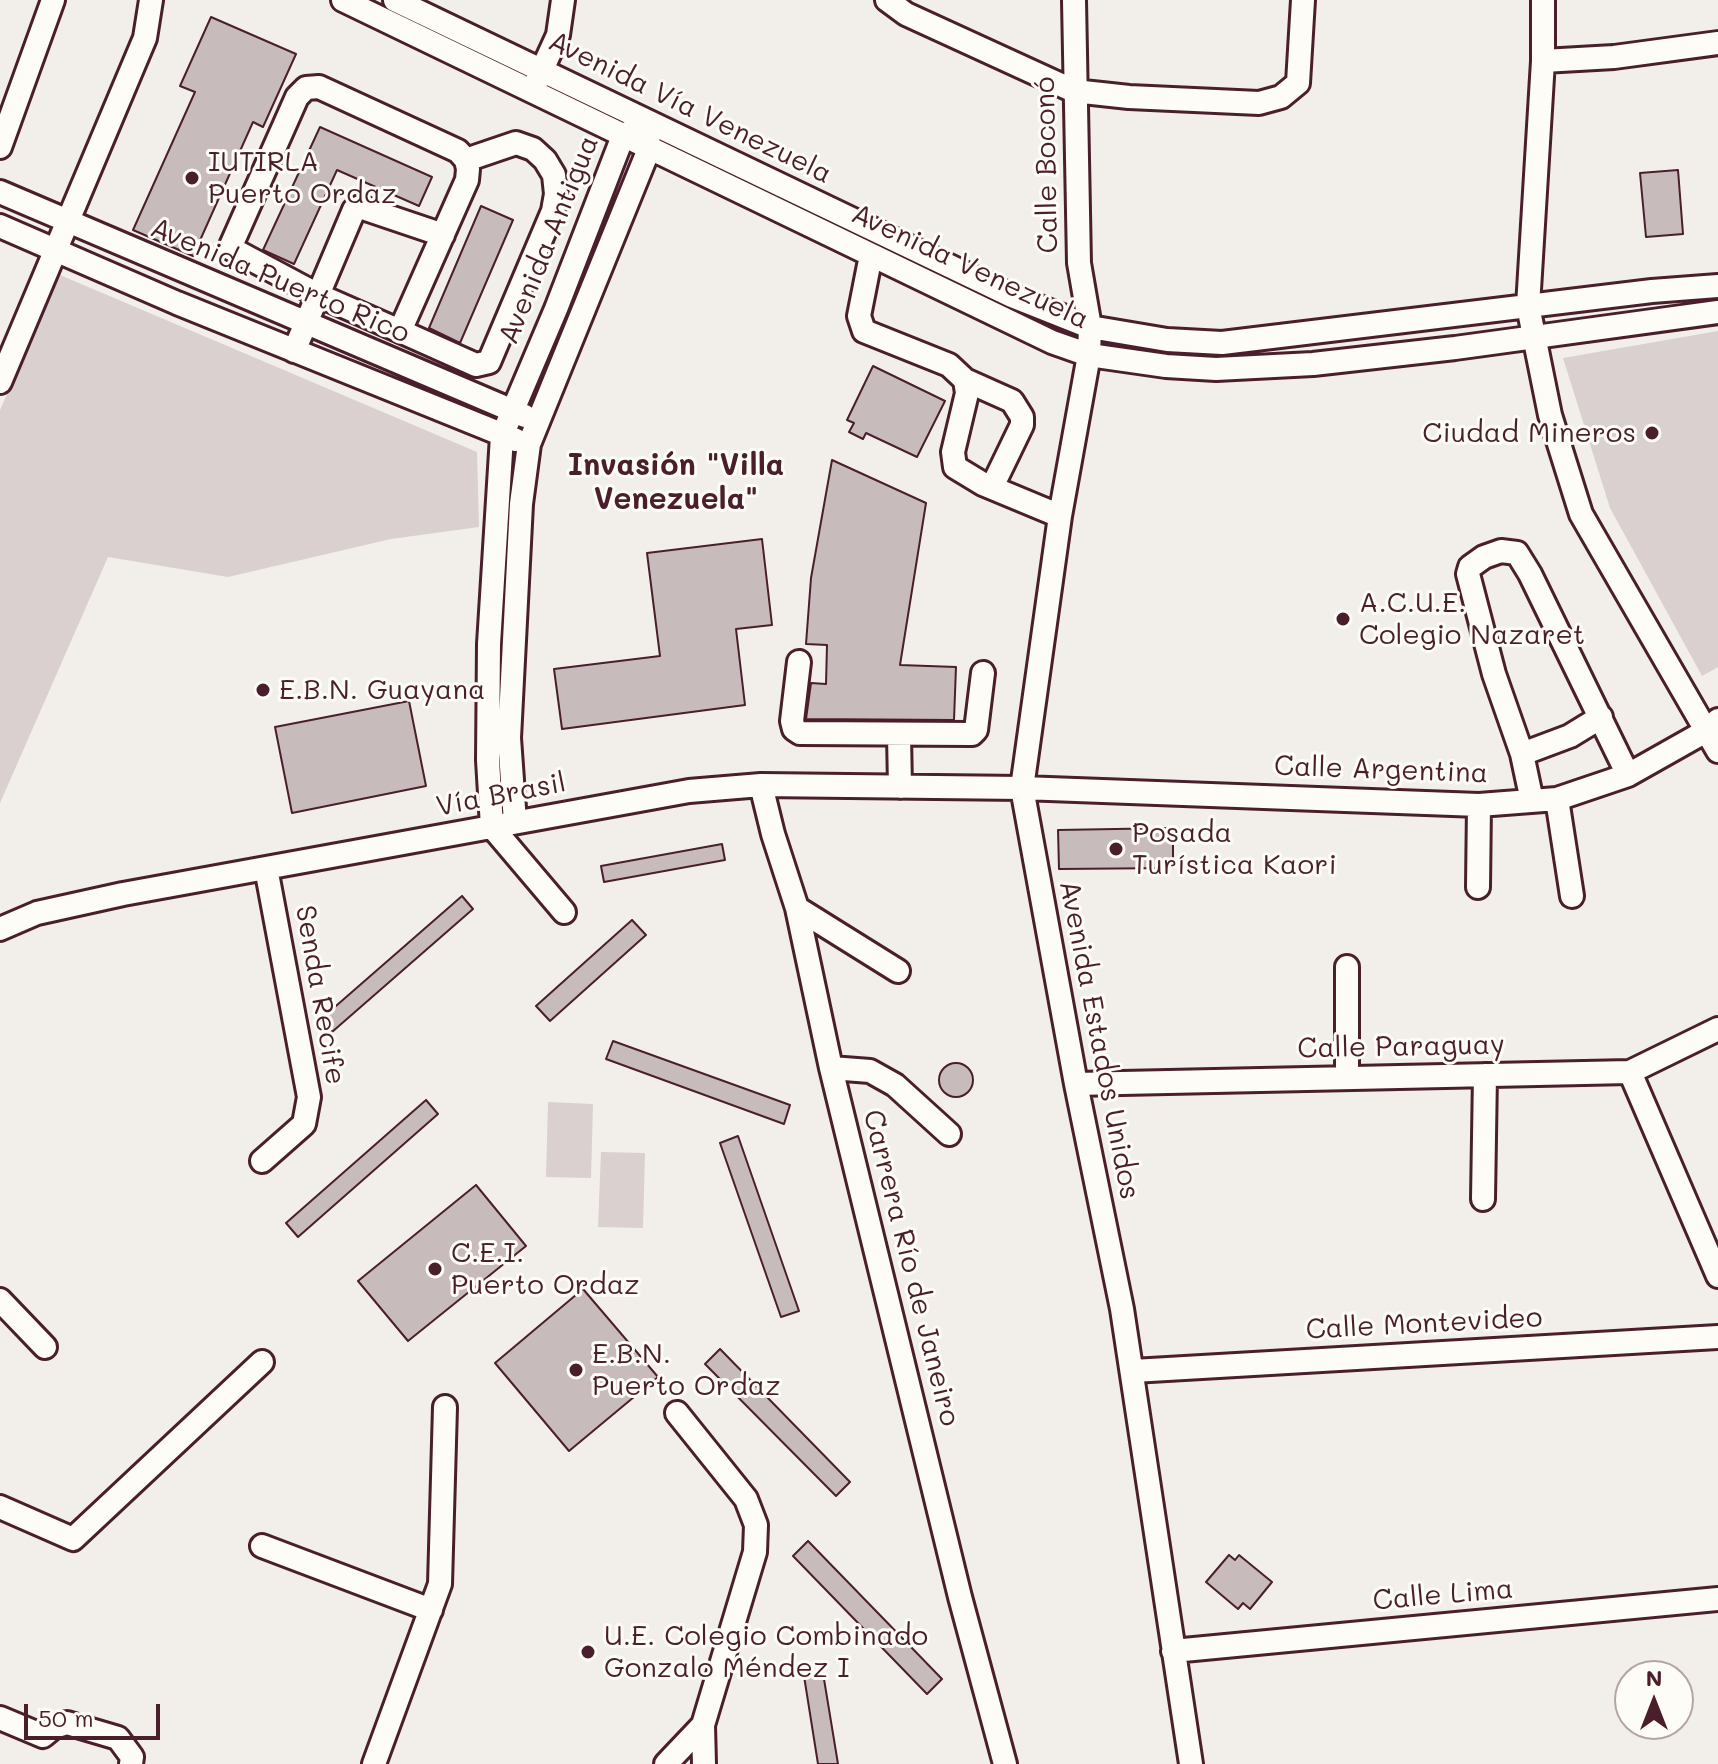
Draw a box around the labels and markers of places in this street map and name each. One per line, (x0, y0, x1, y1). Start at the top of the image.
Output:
place label: IUTIRLA Puerto Ordaz (208, 145, 397, 211)
marker: IUTIRLA Puerto Ordaz (183, 169, 201, 187)
place label: Ciudad Mineros (1422, 416, 1636, 450)
marker: Ciudad Mineros (1643, 424, 1661, 442)
place label: A.C.U.E. Colegio Nazaret (1359, 586, 1585, 652)
marker: A.C.U.E. Colegio Nazaret (1334, 610, 1352, 628)
place label: E.B.N. Guayana (279, 673, 485, 707)
marker: E.B.N. Guayana (254, 681, 272, 699)
place label: Posada Turística Kaori (1132, 816, 1337, 882)
marker: Posada Turística Kaori (1107, 840, 1125, 858)
place label: C.E.I. Puerto Ordaz (451, 1236, 640, 1302)
marker: C.E.I. Puerto Ordaz (426, 1260, 444, 1278)
place label: E.B.N. Puerto Ordaz (592, 1337, 781, 1403)
marker: E.B.N. Puerto Ordaz (567, 1361, 585, 1379)
place label: U.E. Colegio Combinado Gonzalo Méndez I (604, 1619, 928, 1685)
marker: U.E. Colegio Combinado Gonzalo Méndez I (579, 1643, 597, 1661)

